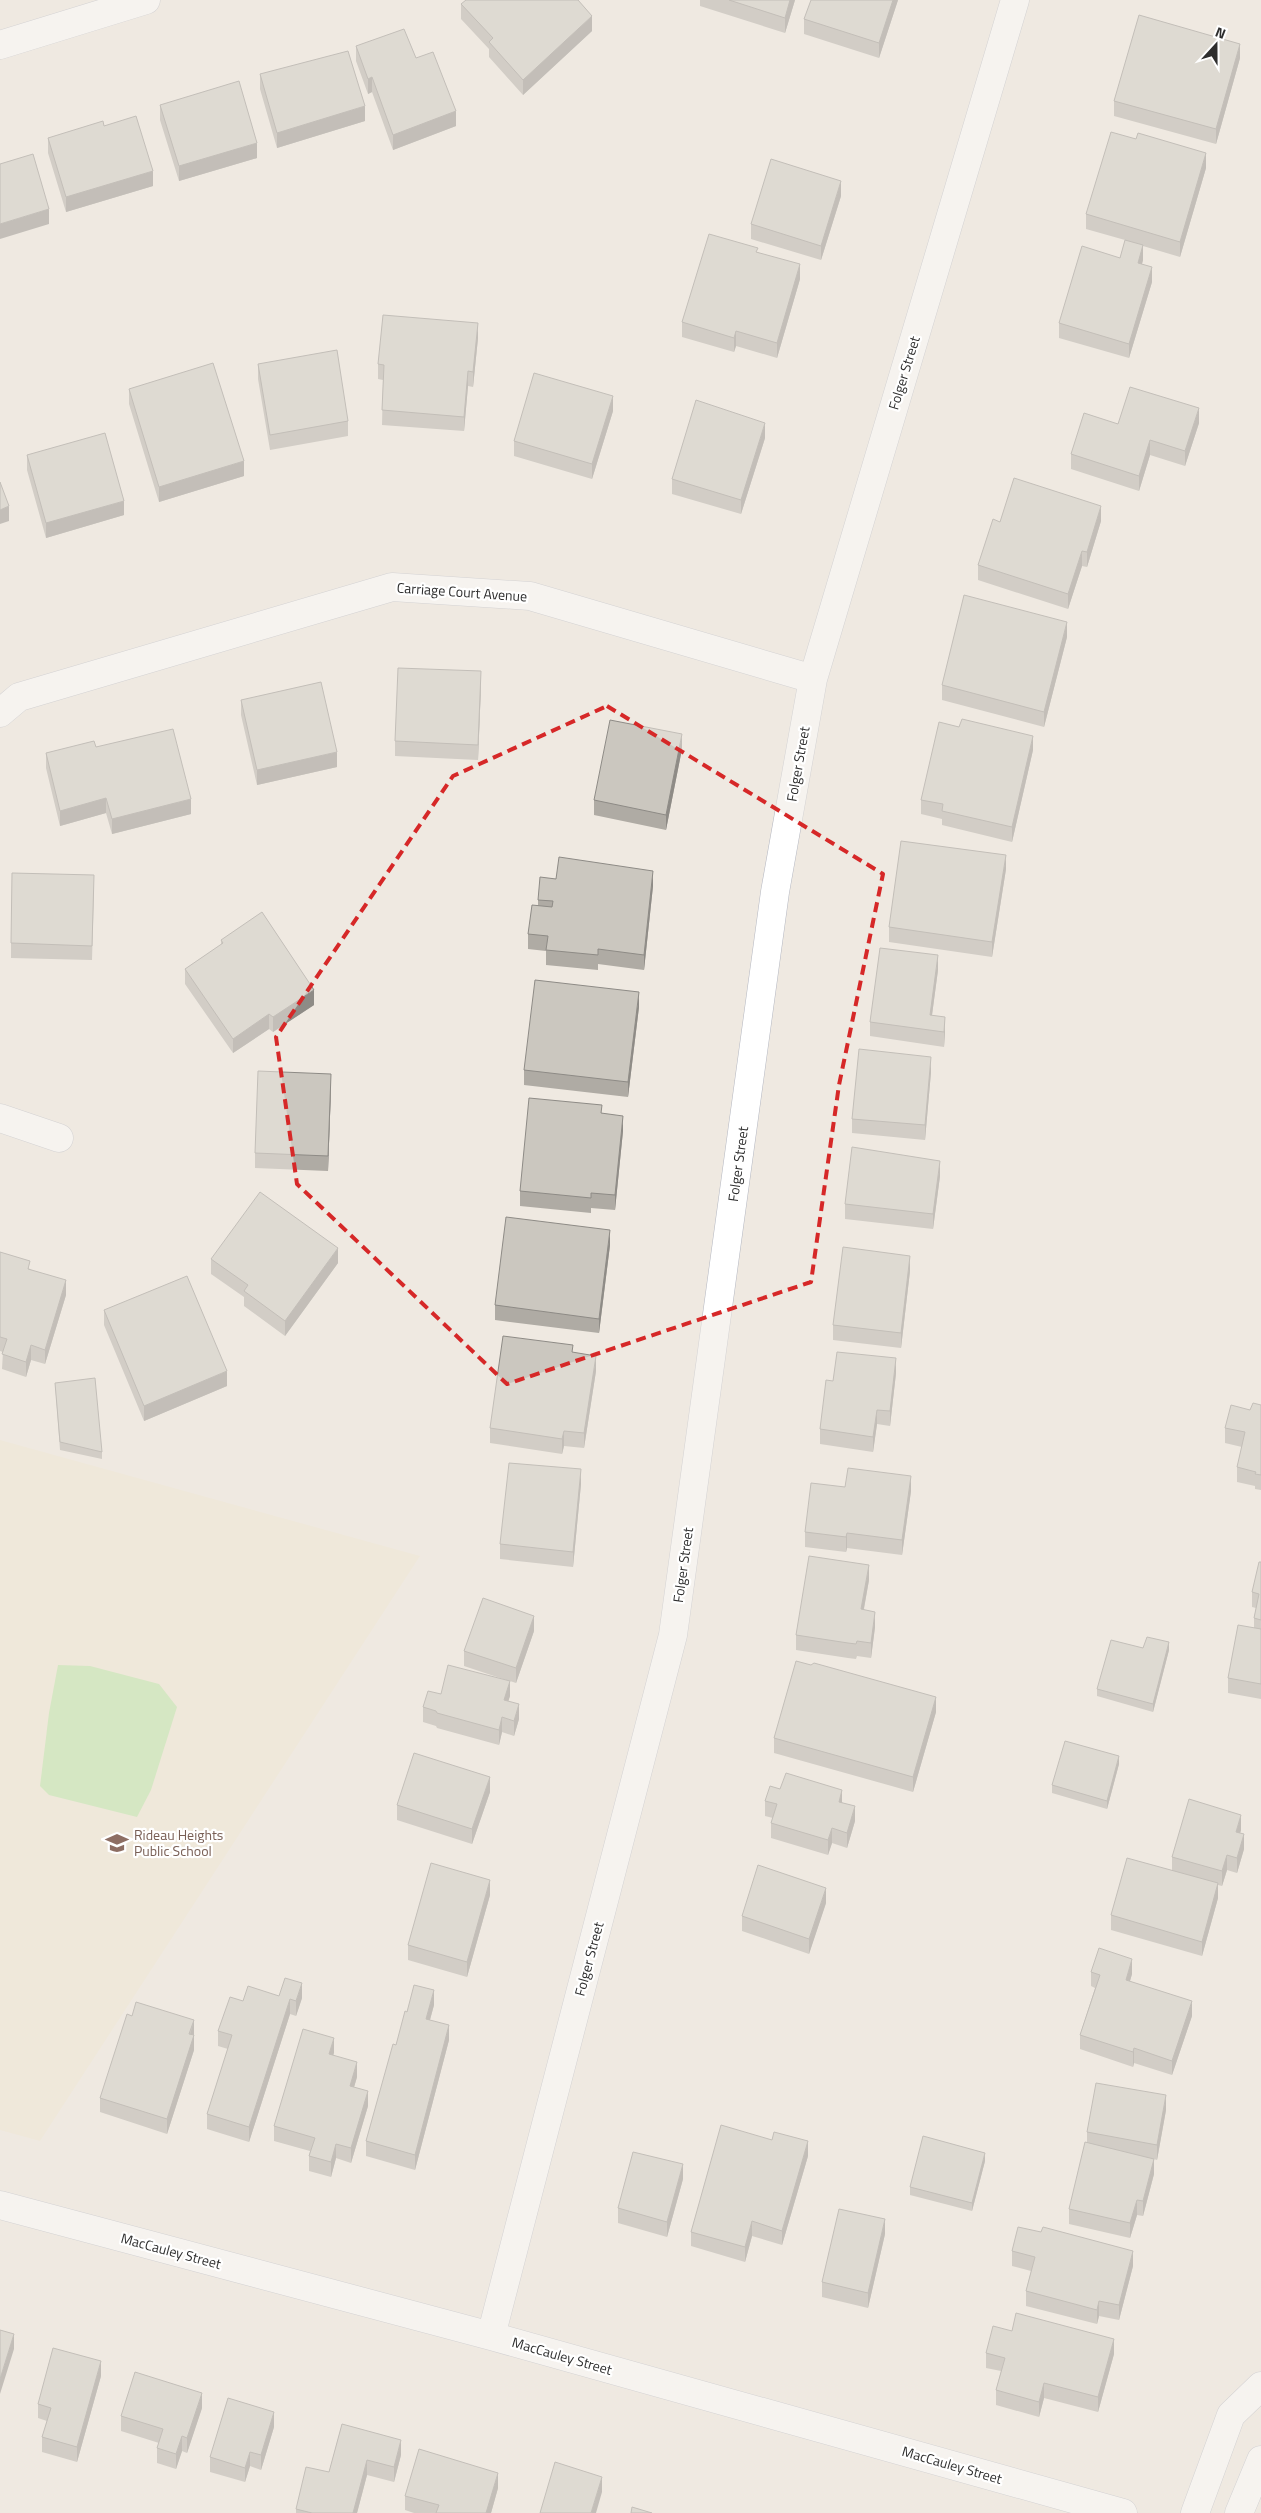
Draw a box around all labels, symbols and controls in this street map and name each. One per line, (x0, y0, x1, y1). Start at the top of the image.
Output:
north arrow (1191, 20, 1241, 70)
text: N (1213, 21, 1229, 44)
street label: Folger Street (882, 333, 925, 412)
street label: Carriage Court Avenue (396, 576, 528, 607)
street label: Folger Street (781, 725, 814, 803)
street label: Folger Street (722, 1125, 753, 1203)
street label: Folger Street (667, 1526, 698, 1604)
place label: Rideau Heights Public School (134, 1824, 223, 1861)
school or university icon: Rideau Heights Public School (104, 1830, 130, 1856)
street label: Folger Street (569, 1919, 609, 1998)
street label: MacCauley Street (119, 2227, 224, 2274)
street label: MacCauley Street (510, 2331, 615, 2380)
street label: MacCauley Street (900, 2440, 1005, 2489)

